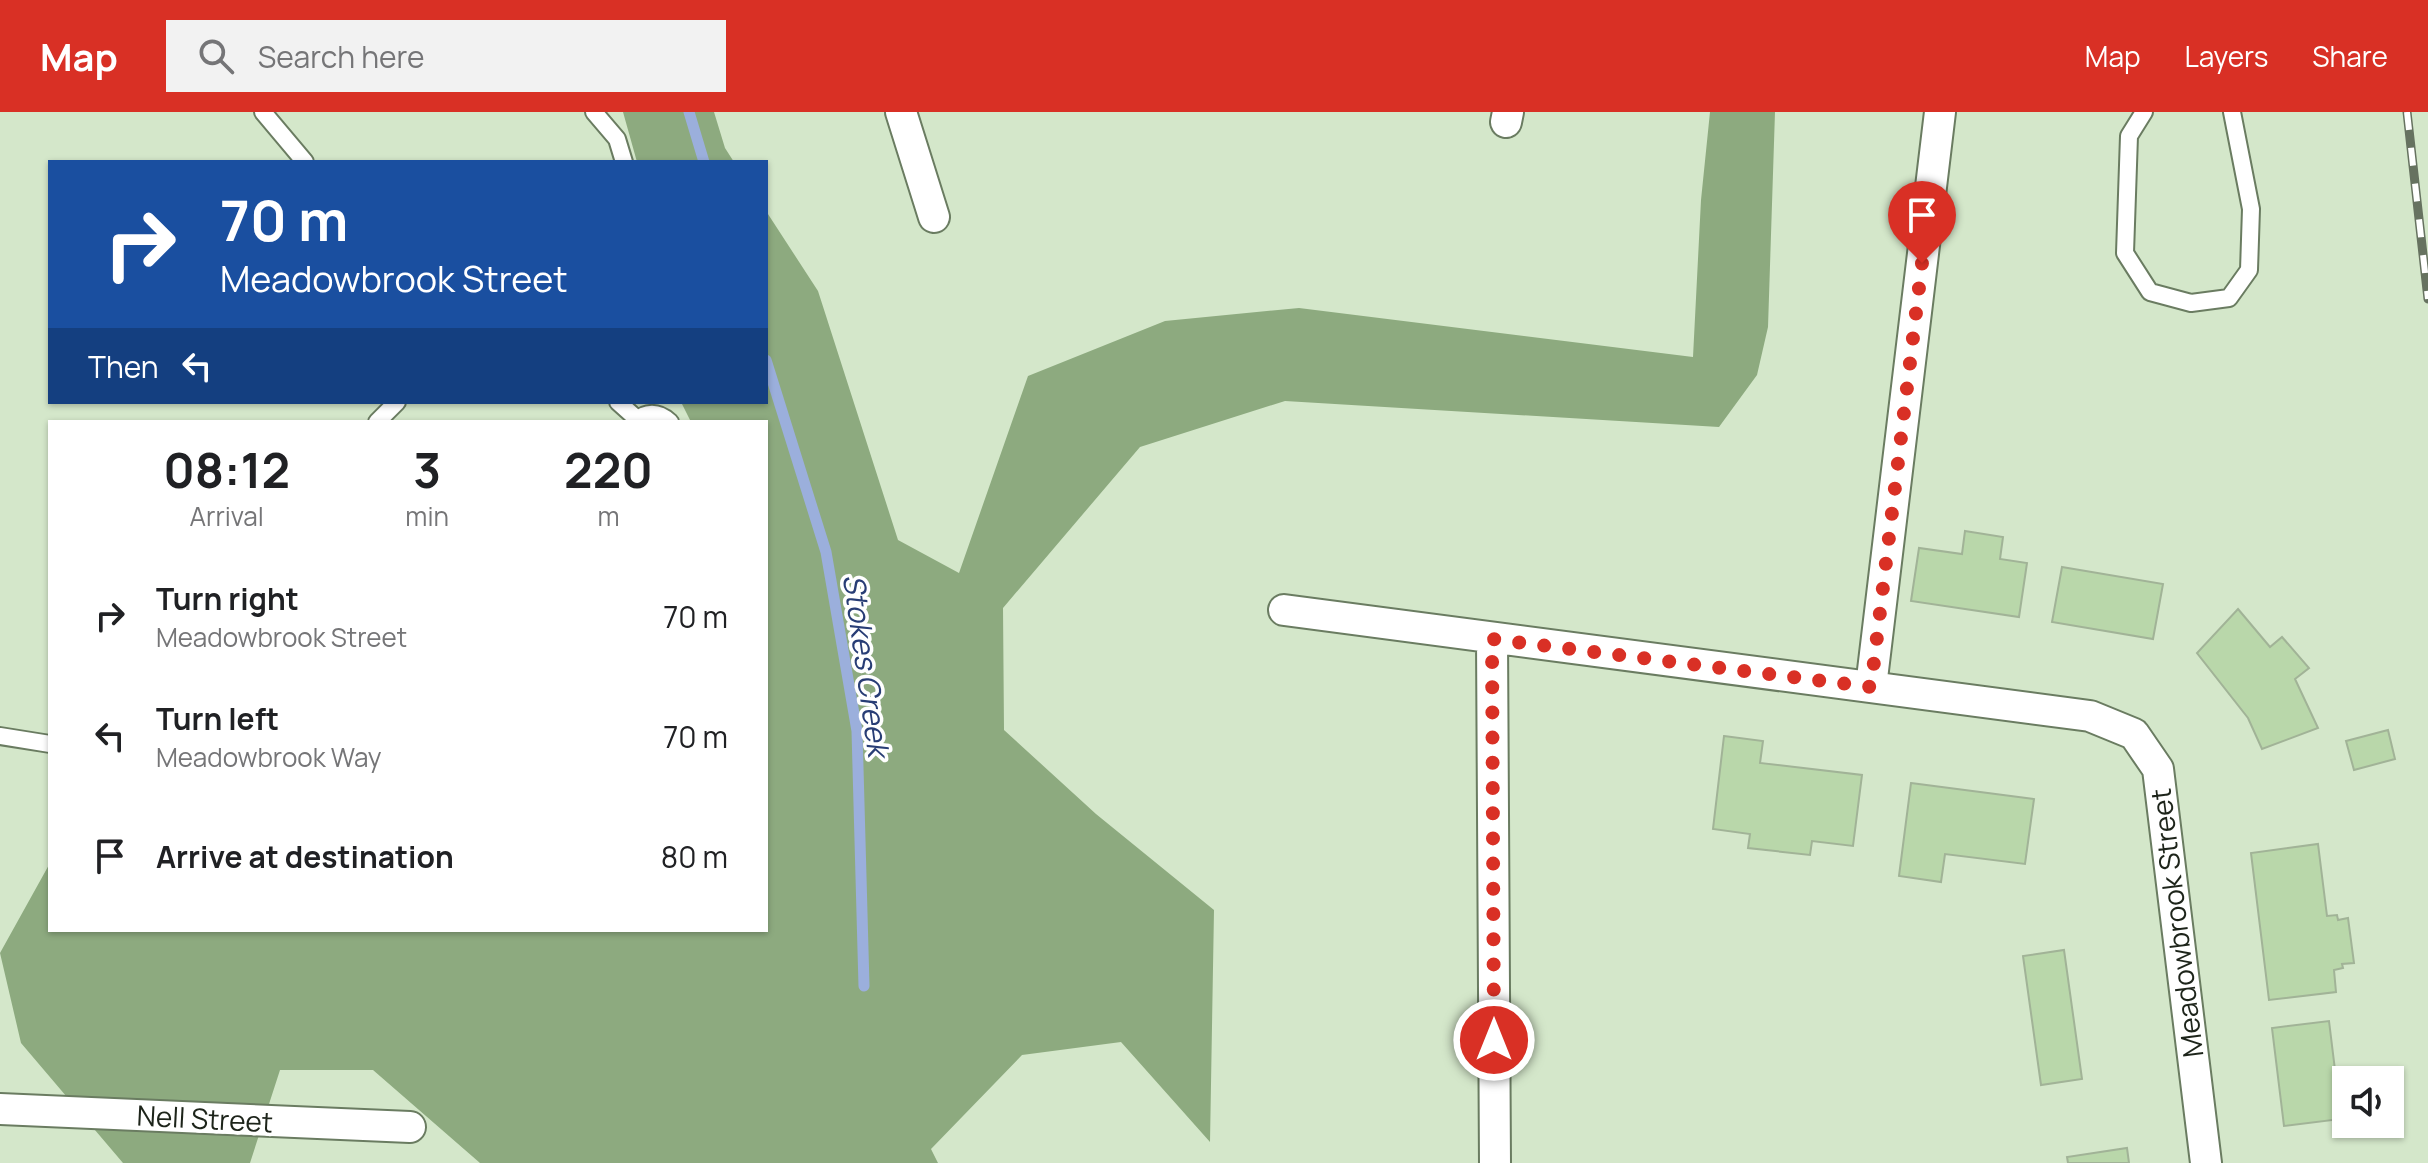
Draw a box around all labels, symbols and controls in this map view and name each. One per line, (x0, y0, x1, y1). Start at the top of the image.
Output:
search box (166, 20, 726, 92)
text: Map (40, 30, 118, 82)
icon: search (194, 34, 238, 78)
text: Search here (258, 36, 425, 77)
text: Map (2085, 37, 2141, 75)
text: Layers (2185, 37, 2268, 75)
text: Share (2312, 37, 2388, 75)
text: 70 m (220, 181, 348, 258)
pin (1888, 181, 1956, 263)
icon: right (88, 192, 192, 296)
icon: arrive (1900, 193, 1944, 237)
text: Meadowbrook Street (220, 254, 568, 303)
icon: left (175, 344, 219, 388)
text: Then (88, 346, 159, 387)
text: 08:12 (163, 437, 290, 502)
text: 3 (413, 437, 441, 502)
text: 220 (564, 437, 653, 502)
text: Arrival (190, 498, 264, 534)
text: min (405, 498, 449, 534)
text: m (597, 498, 619, 534)
water label: Stokes Creek (834, 571, 901, 763)
text: Turn right (156, 578, 299, 619)
icon: right (88, 594, 132, 638)
text: 70 m (663, 596, 728, 637)
text: Meadowbrook Street (156, 619, 407, 655)
text: Turn left (156, 698, 279, 739)
icon: left (88, 714, 132, 758)
text: 70 m (663, 716, 728, 757)
text: Meadowbrook Way (156, 739, 381, 775)
street label: Meadowbrook Street (2141, 786, 2211, 1060)
icon: arrive (88, 834, 132, 878)
text: Arrive at destination (156, 836, 454, 877)
text: 80 m (661, 836, 728, 877)
position arrow (1452, 998, 1536, 1082)
map controls (2332, 1066, 2404, 1138)
button: sound (2332, 1066, 2404, 1138)
street label: Nell Street (136, 1095, 274, 1141)

